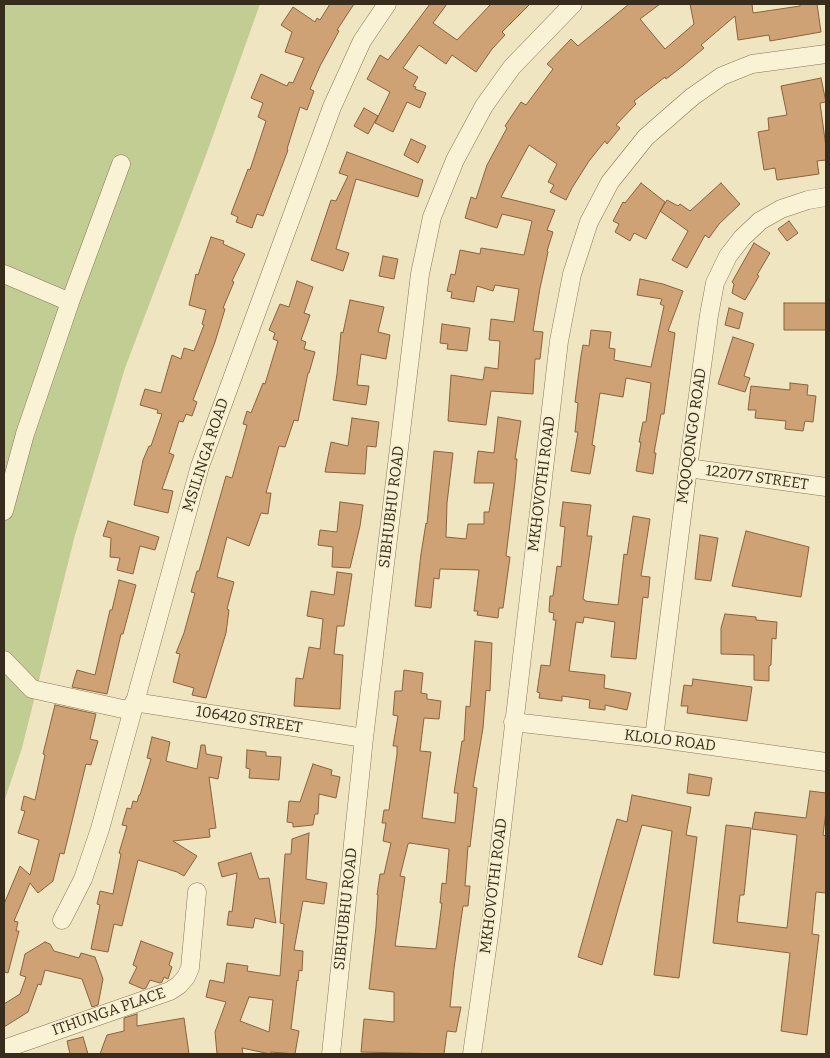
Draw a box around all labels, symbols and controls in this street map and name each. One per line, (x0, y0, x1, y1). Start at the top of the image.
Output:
street label: MQOQONGO ROAD (674, 367, 710, 505)
street label: MSILINGA ROAD (179, 396, 233, 514)
street label: MKHOVOTHI ROAD (525, 415, 559, 553)
street label: SIBHUBHU ROAD (376, 445, 408, 569)
street label: 122077 STREET (704, 462, 810, 494)
street label: 106420 STREET (194, 703, 304, 737)
street label: KLOLO ROAD (623, 726, 717, 756)
street label: MKHOVOTHI ROAD (477, 817, 511, 955)
street label: SIBHUBHU ROAD (331, 847, 361, 971)
street label: ITHUNGA PLACE (50, 984, 168, 1040)

